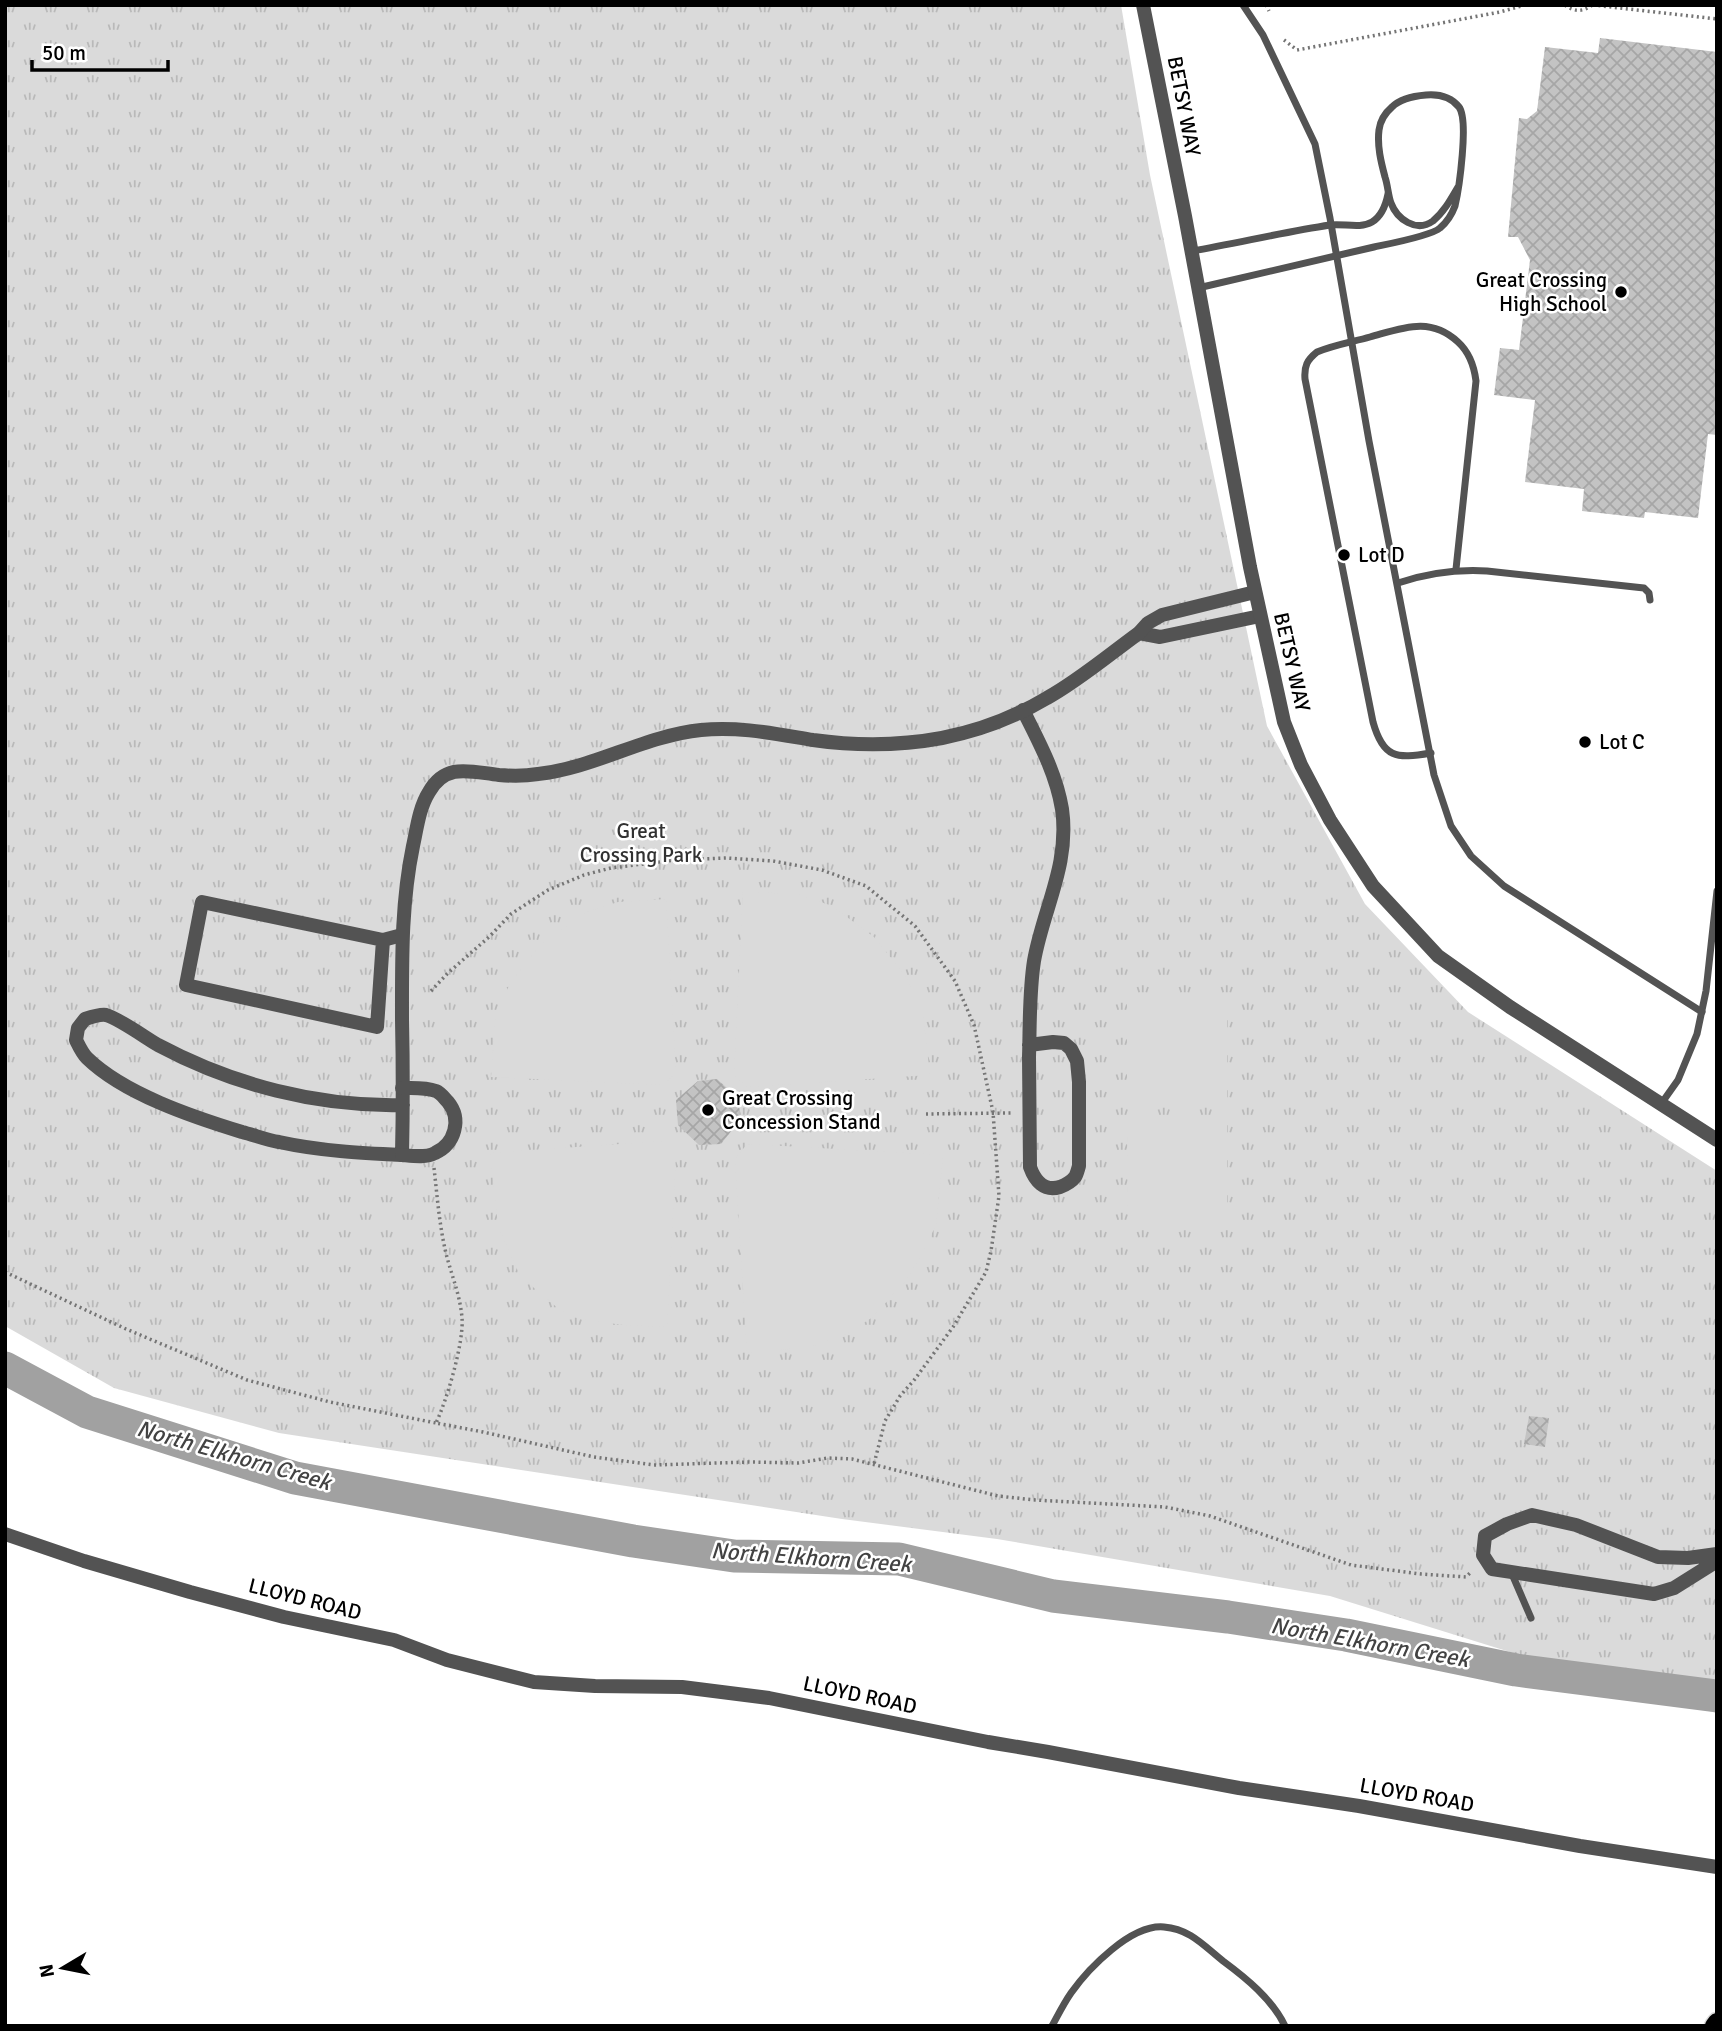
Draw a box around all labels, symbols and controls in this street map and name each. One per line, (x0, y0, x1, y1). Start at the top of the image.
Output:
scale bar (32, 28, 168, 72)
text: 50 m (42, 40, 86, 66)
street label: BETSY WAY (1162, 54, 1207, 159)
place label: Great Crossing High School (1476, 267, 1607, 317)
marker: Great Crossing High School (1613, 284, 1629, 300)
place label: Lot D (1358, 542, 1405, 568)
marker: Lot D (1336, 547, 1352, 563)
street label: BETSY WAY (1268, 610, 1316, 715)
place label: Lot C (1599, 729, 1645, 755)
marker: Lot C (1577, 734, 1593, 750)
park label: Great Crossing Park (580, 818, 703, 868)
place label: Great Crossing Concession Stand (722, 1085, 881, 1135)
marker: Great Crossing Concession Stand (700, 1102, 716, 1118)
water label: North Elkhorn Creek (133, 1414, 337, 1498)
water label: North Elkhorn Creek (710, 1536, 914, 1579)
street label: LLOYD ROAD (246, 1572, 364, 1626)
water label: North Elkhorn Creek (1269, 1611, 1474, 1675)
street label: LLOYD ROAD (801, 1670, 919, 1720)
street label: LLOYD ROAD (1358, 1772, 1476, 1818)
north arrow (28, 1933, 98, 2003)
text: N (34, 1962, 60, 1979)

